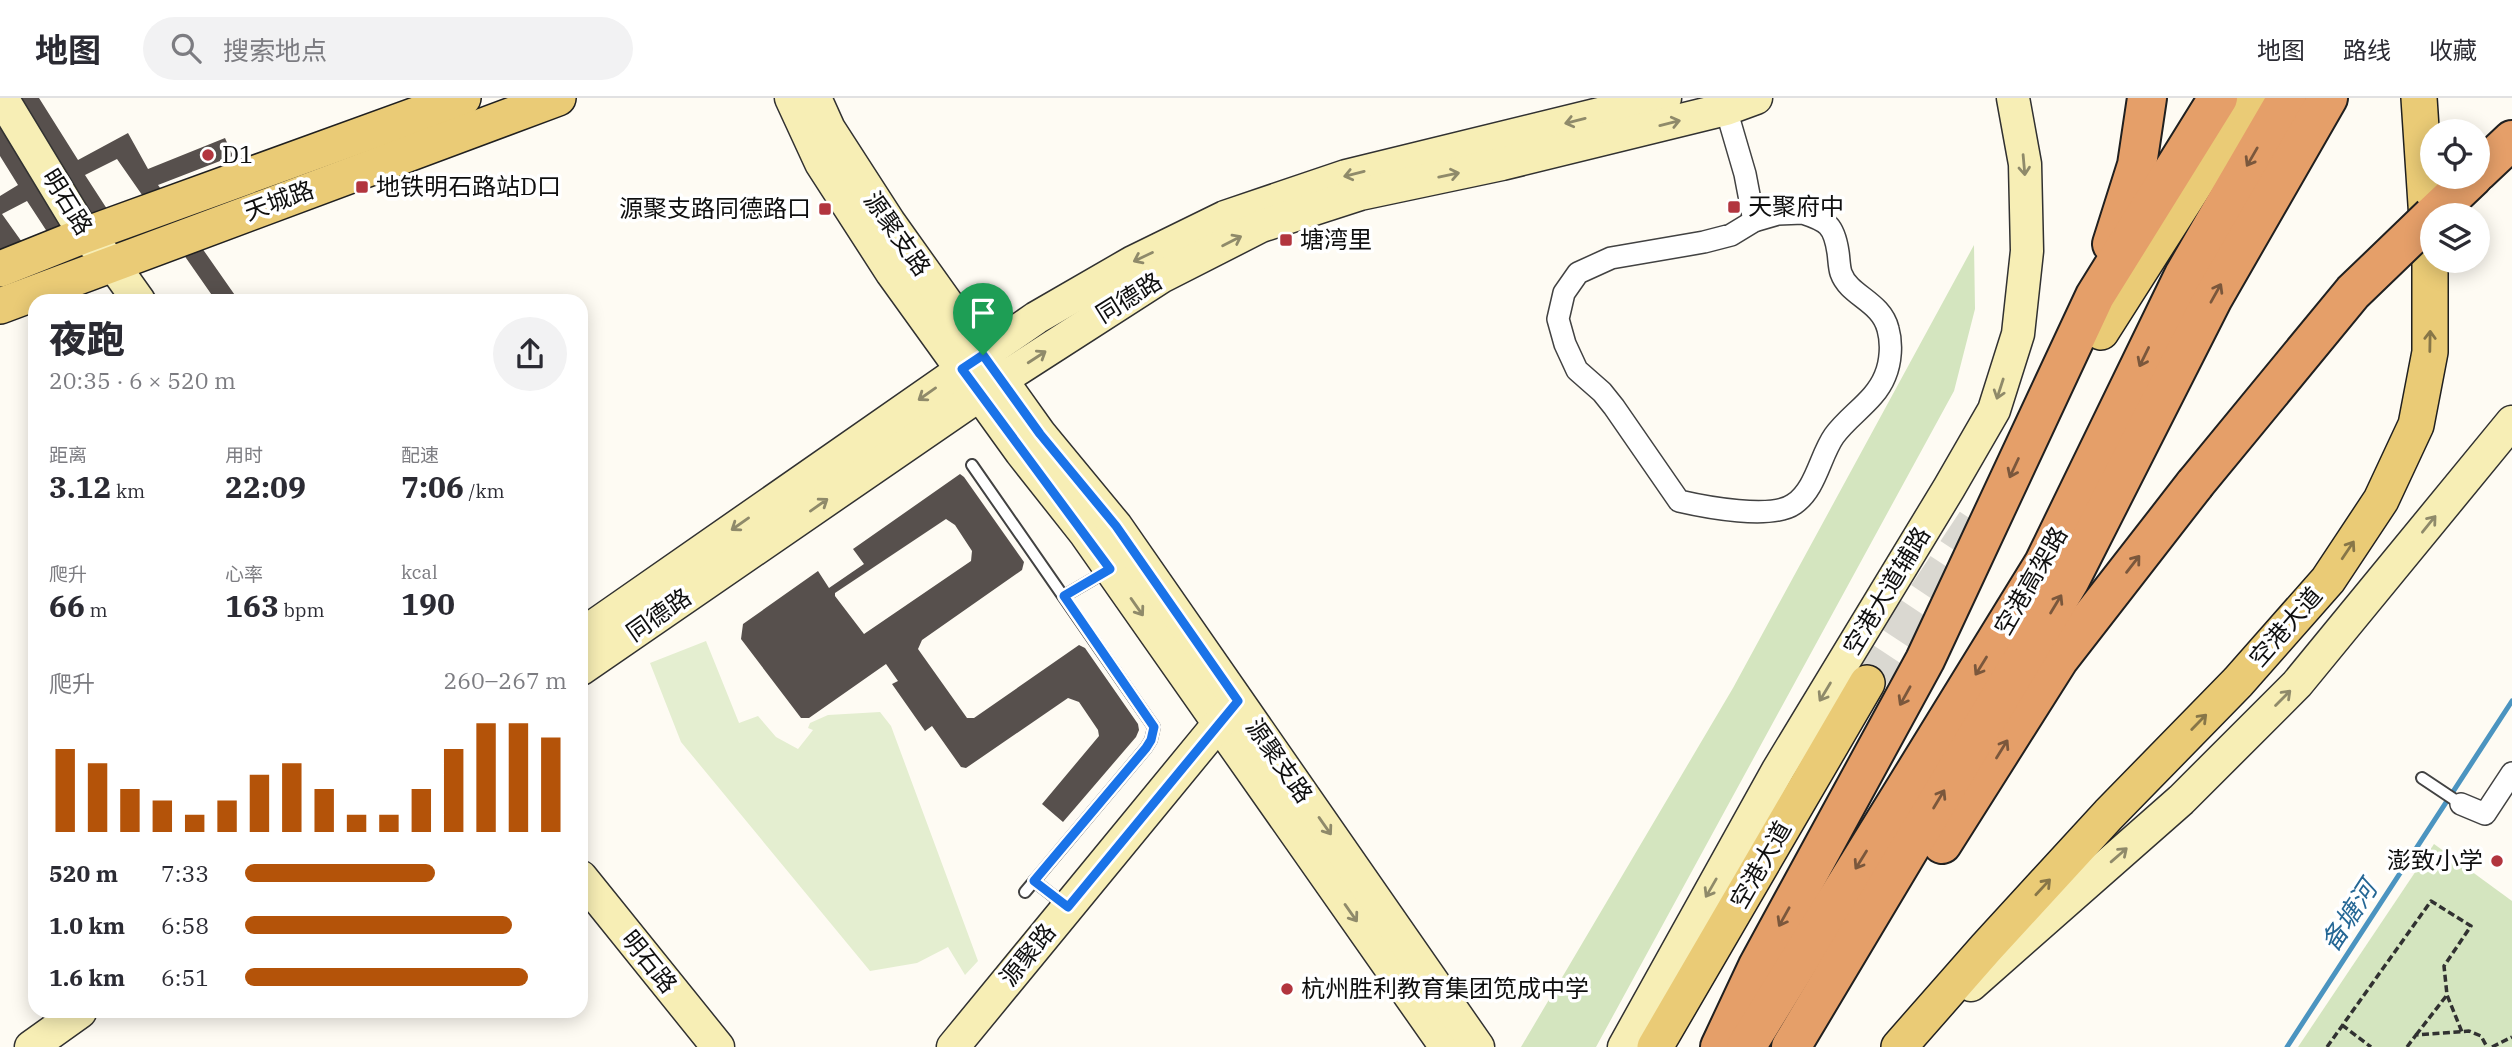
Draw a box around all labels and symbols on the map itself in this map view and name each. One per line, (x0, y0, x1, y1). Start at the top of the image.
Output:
one-way arrow (1564, 115, 1587, 128)
one-way arrow (1659, 116, 1681, 129)
place label: D1 (222, 138, 253, 170)
one-way arrow (2245, 146, 2258, 167)
marker: D1 (200, 147, 216, 163)
one-way arrow (2018, 154, 2031, 176)
street label: 明石路 (35, 162, 100, 240)
one-way arrow (1343, 168, 1366, 181)
one-way arrow (1437, 168, 1460, 182)
place label: 地铁明石路站D口 (376, 170, 561, 202)
street label: 天城路 (239, 173, 318, 227)
marker: 地铁明石路站D口 (354, 179, 370, 195)
street label: 源聚支路 (857, 185, 938, 282)
place label: 天聚府中 (1748, 190, 1844, 222)
place label: 源聚支路同德路口 (619, 192, 811, 224)
marker: 天聚府中 (1726, 199, 1742, 215)
marker: 源聚支路同德路口 (817, 201, 833, 217)
place label: 塘湾里 (1300, 223, 1372, 255)
marker: 塘湾里 (1278, 232, 1294, 248)
one-way arrow (1221, 234, 1242, 248)
one-way arrow (1133, 251, 1154, 265)
street label: 同德路 (1089, 265, 1167, 330)
pin (953, 283, 1013, 355)
one-way arrow (2209, 283, 2223, 303)
one-way arrow (2423, 330, 2437, 353)
one-way arrow (2137, 346, 2151, 367)
one-way arrow (1026, 350, 1046, 364)
one-way arrow (1993, 378, 2006, 400)
one-way arrow (918, 387, 937, 401)
one-way arrow (2007, 457, 2020, 478)
one-way arrow (809, 498, 828, 512)
one-way arrow (2421, 515, 2437, 533)
one-way arrow (731, 517, 750, 531)
street label: 空港大道辅路 (1835, 521, 1937, 660)
street label: 空港高架路 (1986, 521, 2074, 640)
one-way arrow (2341, 541, 2355, 560)
one-way arrow (2125, 555, 2140, 573)
street label: 同德路 (620, 580, 697, 648)
street label: 空港大道 (2242, 580, 2329, 673)
one-way arrow (2049, 594, 2063, 614)
one-way arrow (1130, 597, 1144, 616)
one-way arrow (1973, 656, 1988, 675)
one-way arrow (1818, 681, 1832, 701)
one-way arrow (1898, 685, 1912, 705)
one-way arrow (2275, 690, 2292, 707)
street label: 源聚支路 (1239, 712, 1320, 809)
one-way arrow (2191, 713, 2208, 730)
one-way arrow (1995, 740, 2009, 760)
one-way arrow (1932, 790, 1946, 810)
street label: 空港大道 (1722, 815, 1798, 914)
one-way arrow (1318, 816, 1332, 835)
place label: 澎致小学 (2387, 844, 2483, 876)
one-way arrow (2109, 847, 2127, 863)
one-way arrow (1854, 849, 1868, 869)
marker: 澎致小学 (2489, 853, 2505, 869)
water label: 备塘河 (2313, 869, 2386, 957)
one-way arrow (1704, 878, 1718, 898)
one-way arrow (2035, 878, 2051, 896)
one-way arrow (1344, 903, 1358, 922)
one-way arrow (1777, 906, 1791, 926)
street label: 源聚路 (992, 916, 1062, 992)
street label: 明石路 (615, 923, 685, 999)
place label: 杭州胜利教育集团笕成中学 (1301, 972, 1589, 1004)
marker: 杭州胜利教育集团笕成中学 (1279, 981, 1295, 997)

